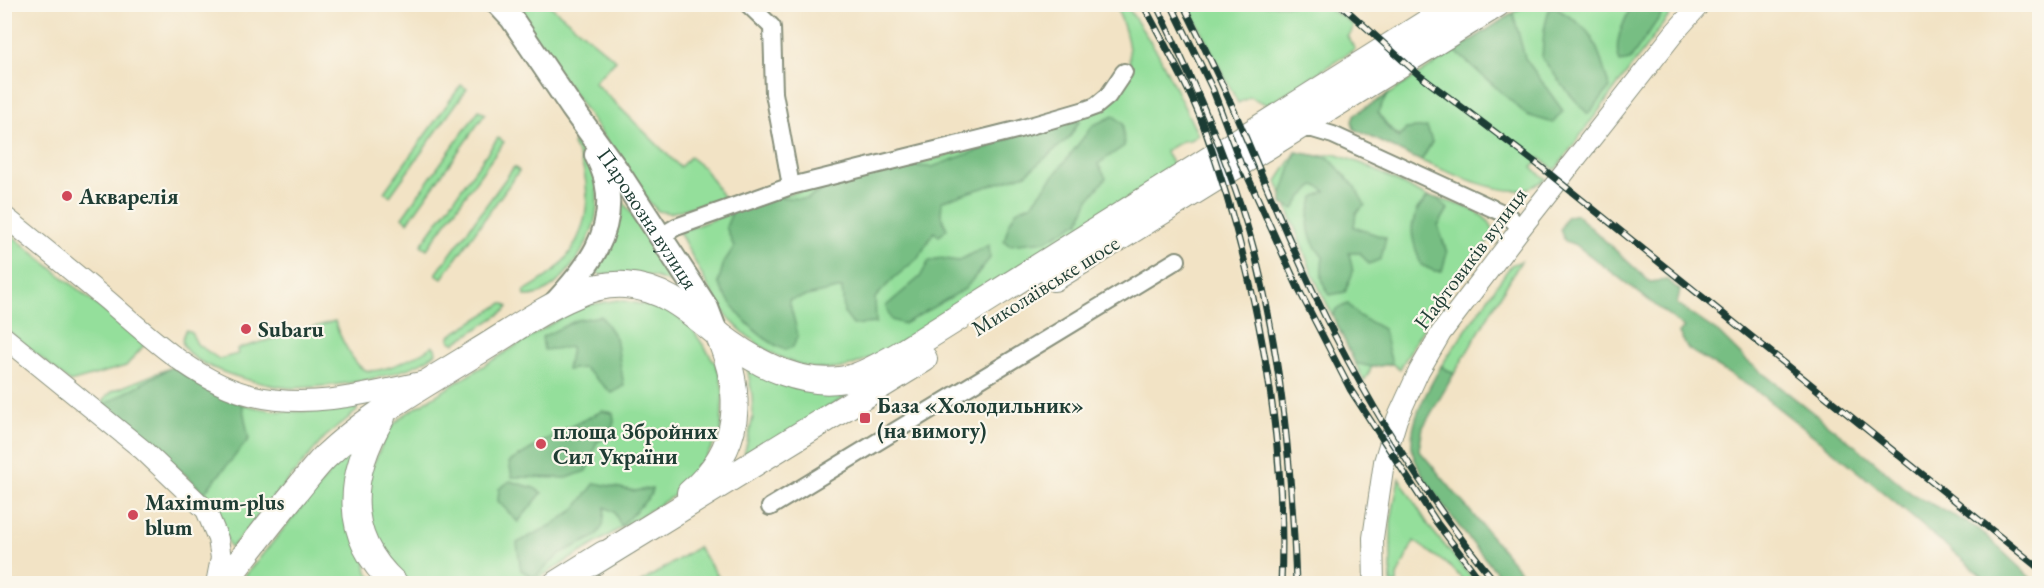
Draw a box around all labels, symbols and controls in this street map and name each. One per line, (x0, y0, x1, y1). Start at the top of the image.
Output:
street label: Паровозна вулиця (591, 142, 705, 295)
street label: Нафтовиків вулиця (1407, 181, 1534, 335)
place label: Акварелія (78, 182, 179, 211)
marker: Акварелія (60, 189, 74, 203)
street label: Миколаївське шосе (966, 228, 1125, 343)
place label: Subaru (258, 315, 324, 344)
marker: Subaru (239, 322, 253, 336)
place label: База «Холодильник» (на вимогу) (877, 391, 1084, 445)
marker: База «Холодильник» (на вимогу) (858, 411, 872, 425)
place label: площа Збройних Сил України (553, 417, 718, 471)
marker: площа Збройних Сил України (534, 437, 548, 451)
place label: Maximum-plus blum (145, 488, 285, 542)
marker: Maximum-plus blum (126, 508, 140, 522)

